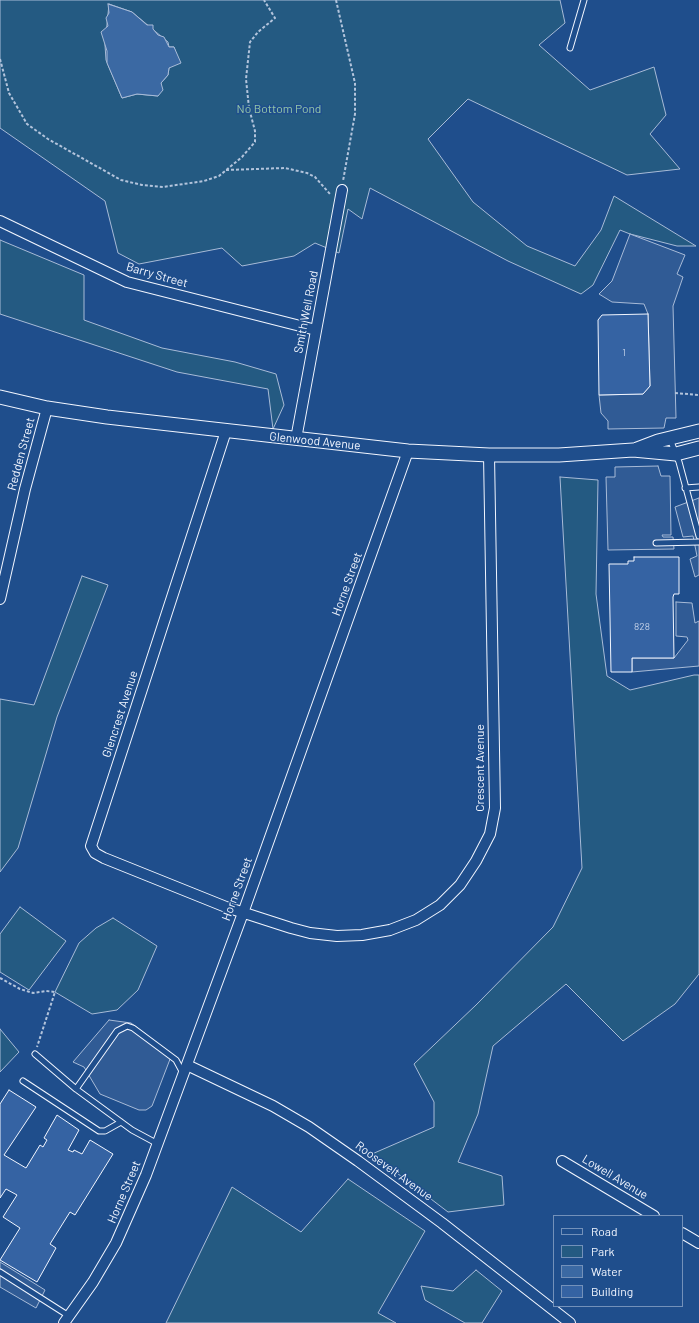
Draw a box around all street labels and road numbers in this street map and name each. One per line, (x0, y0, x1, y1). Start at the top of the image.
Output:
street label: Barry Street (125, 259, 189, 291)
street label: Smith Well Road (291, 269, 321, 355)
street label: Redden Street (4, 416, 38, 492)
street label: Glenwood Avenue (269, 429, 361, 453)
street label: Horne Street (329, 550, 365, 618)
street label: Glencrest Avenue (99, 669, 141, 759)
street label: Crescent Avenue (473, 724, 487, 812)
street label: Horne Street (219, 855, 255, 923)
street label: Roosevelt Avenue (353, 1138, 435, 1204)
street label: Lowell Avenue (580, 1152, 650, 1202)
street label: Horne Street (104, 1158, 144, 1226)

